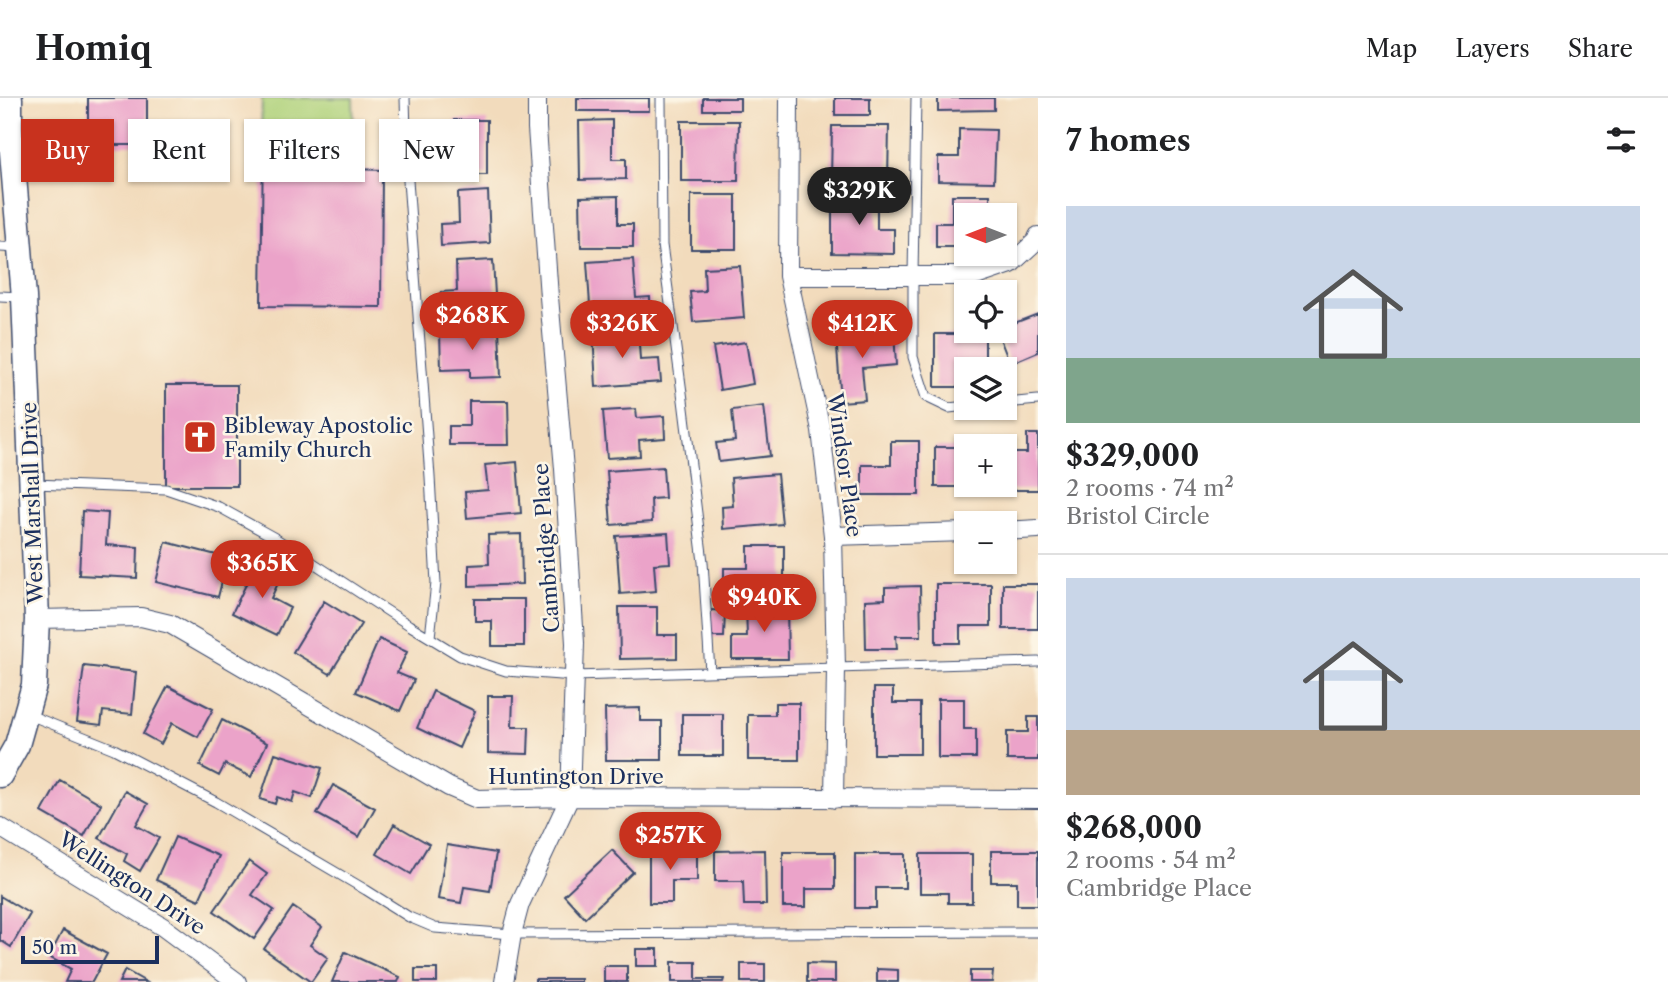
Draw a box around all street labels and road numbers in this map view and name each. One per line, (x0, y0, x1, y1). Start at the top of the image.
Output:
street label: Windsor Place (822, 390, 867, 539)
street label: West Marshall Drive (16, 402, 48, 605)
street label: Cambridge Place (528, 462, 564, 634)
street label: Huntington Drive (488, 764, 664, 789)
street label: Wellington Drive (53, 826, 210, 940)

